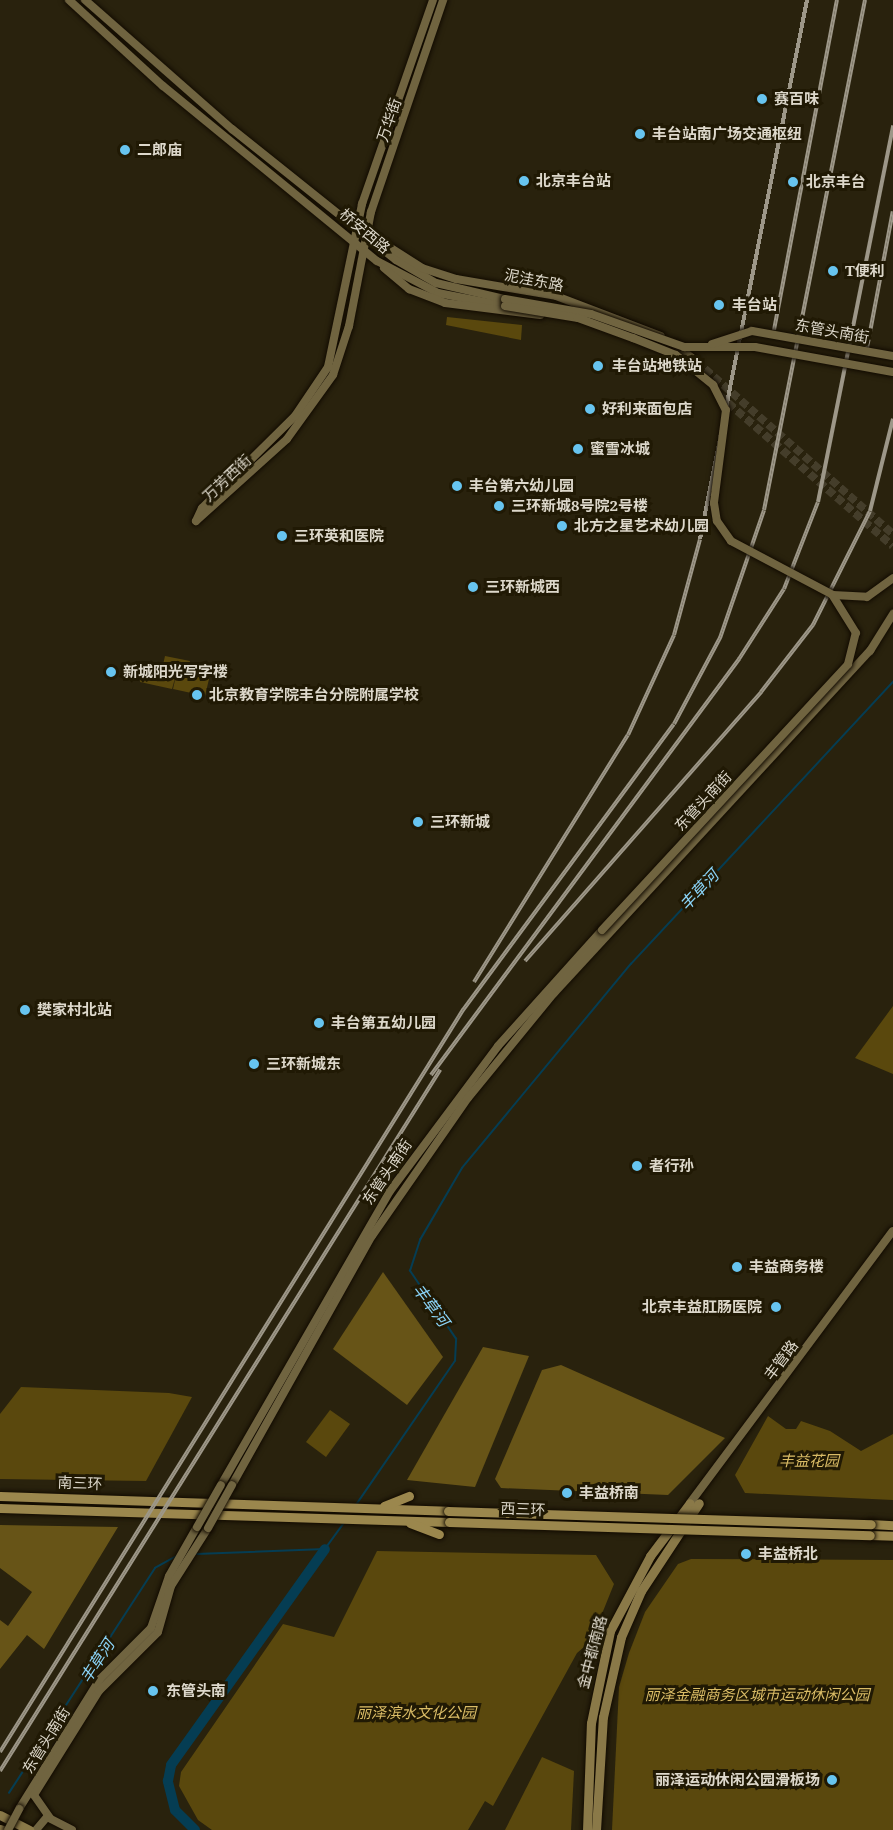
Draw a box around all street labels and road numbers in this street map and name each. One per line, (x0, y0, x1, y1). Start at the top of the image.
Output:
street label: 万华街 (373, 96, 405, 144)
street label: 桥安西路 (336, 205, 394, 257)
street label: 泥洼东路 (503, 265, 565, 295)
street label: 东管头南街 (794, 316, 870, 346)
street label: 万芳西街 (199, 451, 255, 505)
street label: 东管头南街 (671, 767, 735, 835)
street label: 东管头南街 (359, 1136, 415, 1208)
street label: 丰管路 (760, 1337, 802, 1383)
street label: 南三环 (57, 1473, 103, 1493)
street label: 西三环 (500, 1499, 546, 1519)
street label: 金中都南路 (574, 1613, 610, 1691)
street label: 东管头南街 (18, 1703, 74, 1777)

